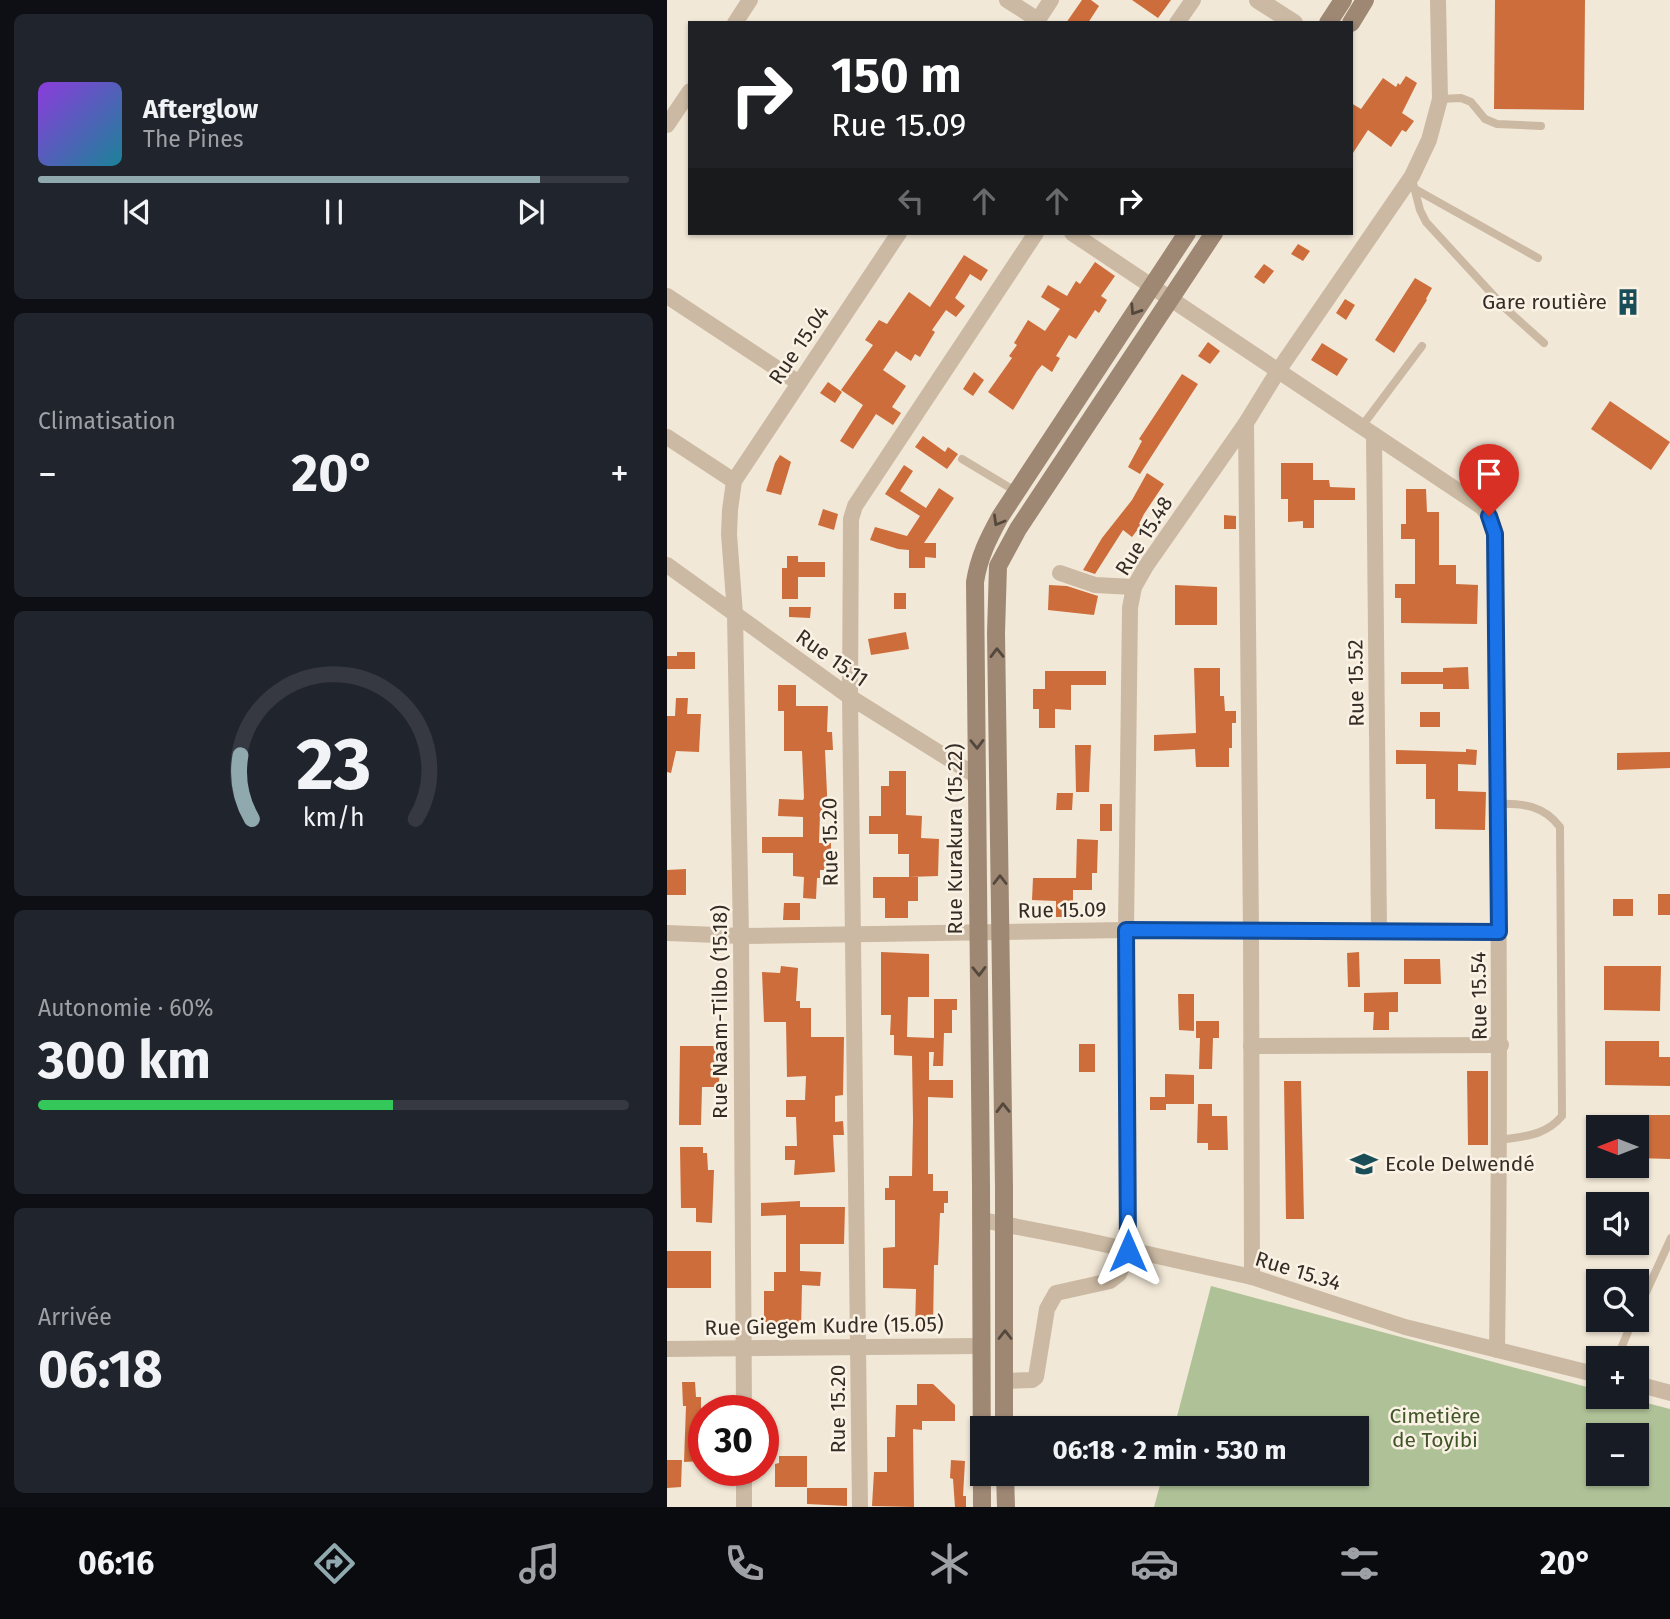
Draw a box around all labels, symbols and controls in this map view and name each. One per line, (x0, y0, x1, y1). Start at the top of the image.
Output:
text: 150 m (831, 46, 962, 105)
icon: right (716, 49, 807, 140)
text: Afterglow (143, 94, 258, 125)
text: Rue 15.09 (831, 106, 966, 144)
text: The Pines (143, 125, 244, 153)
icon: left (892, 182, 930, 220)
icon: ahead (965, 182, 1003, 220)
icon: ahead (1038, 182, 1076, 220)
icon: right (1111, 182, 1149, 220)
icon: previous (118, 193, 156, 231)
icon: pause (315, 193, 353, 231)
icon: next (512, 193, 550, 231)
building icon: Gare routière (1613, 287, 1643, 317)
place label: Gare routière (1482, 289, 1607, 315)
street label: Rue 15.04 (763, 301, 835, 389)
one-way arrow (1131, 302, 1144, 315)
text: Climatisation (38, 407, 176, 435)
text: 20° (291, 442, 376, 505)
pin (1459, 444, 1519, 516)
text: − (38, 451, 57, 497)
text: + (610, 451, 629, 497)
icon: arrive (1470, 455, 1508, 493)
street label: Rue 15.48 (1109, 492, 1179, 580)
one-way arrow (993, 514, 1006, 527)
street label: Rue 15.11 (791, 624, 873, 692)
street label: Rue 15.52 (1342, 639, 1370, 727)
one-way arrow (989, 647, 1005, 658)
text: 23 (296, 722, 371, 809)
one-way arrow (969, 739, 985, 749)
street label: Rue Kurakura (15.22) (942, 744, 968, 934)
street label: Rue 15.20 (816, 797, 844, 887)
text: km/h (303, 803, 364, 833)
one-way arrow (992, 875, 1008, 885)
street label: Rue 15.09 (1017, 896, 1107, 924)
street label: Rue Naam-Tilbo (15.18) (707, 905, 733, 1119)
street label: Rue 15.54 (1465, 952, 1493, 1040)
one-way arrow (971, 966, 986, 977)
text: Autonomie · 60% (38, 994, 213, 1022)
text: 300 km (38, 1029, 211, 1092)
one-way arrow (995, 1102, 1011, 1113)
north arrow (1586, 1115, 1649, 1178)
map controls (1586, 1115, 1649, 1486)
school or university icon: Ecole Delwendé (1349, 1149, 1379, 1179)
place label: Ecole Delwendé (1385, 1151, 1535, 1177)
button: sound (1586, 1192, 1649, 1255)
position arrow (1091, 1214, 1165, 1288)
street label: Rue 15.34 (1252, 1246, 1344, 1296)
button: search (1586, 1269, 1649, 1332)
text: Arrivée (38, 1303, 112, 1331)
street label: Rue Giegem Kudre (15.05) (704, 1311, 944, 1341)
one-way arrow (997, 1330, 1013, 1340)
text: 06:18 (38, 1338, 163, 1401)
button: + (1586, 1346, 1649, 1409)
street label: Rue 15.20 (825, 1365, 851, 1453)
speed limit sign: 30 (688, 1395, 779, 1486)
park label: Cimetière de Toyibi (1390, 1403, 1481, 1453)
button: − (1586, 1423, 1649, 1486)
text: 06:18 · 2 min · 530 m (1052, 1435, 1287, 1466)
icon: directions (310, 1539, 359, 1588)
icon: music (515, 1539, 564, 1588)
icon: phone (720, 1539, 769, 1588)
icon: climate (925, 1539, 974, 1588)
icon: car (1130, 1539, 1179, 1588)
icon: filters (1335, 1539, 1384, 1588)
text: 06:16 (78, 1544, 154, 1582)
text: 20° (1540, 1544, 1592, 1582)

